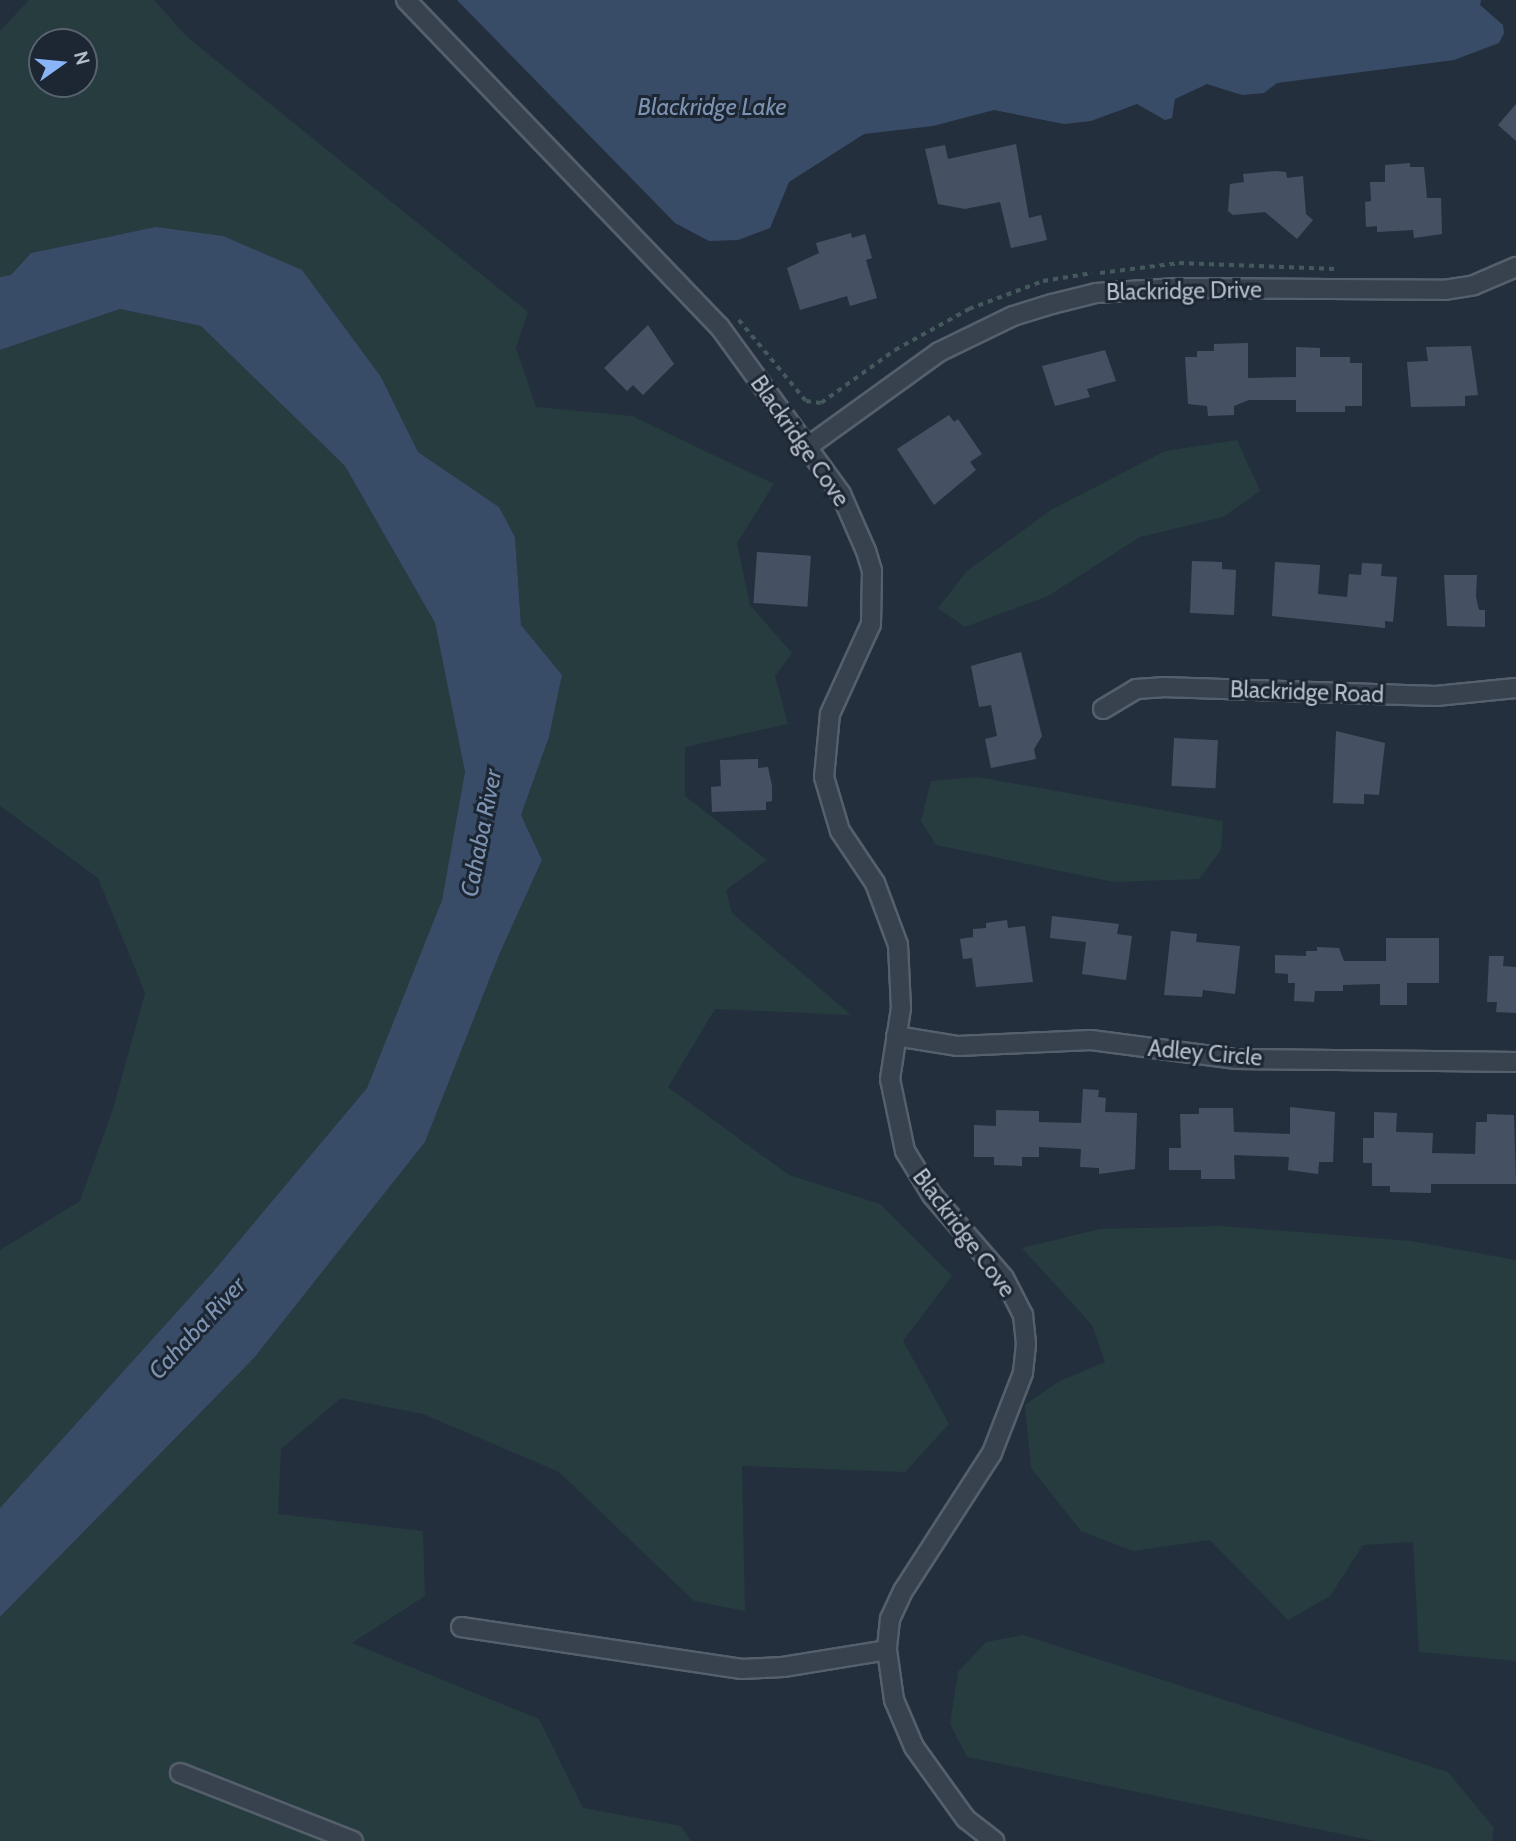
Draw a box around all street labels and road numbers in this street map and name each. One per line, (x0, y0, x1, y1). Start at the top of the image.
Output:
street label: Blackridge Drive (1106, 276, 1262, 306)
street label: Blackridge Cove (745, 370, 855, 512)
street label: Blackridge Road (1230, 676, 1384, 708)
street label: Adley Circle (1147, 1034, 1263, 1072)
street label: Blackridge Cove (907, 1163, 1021, 1303)

